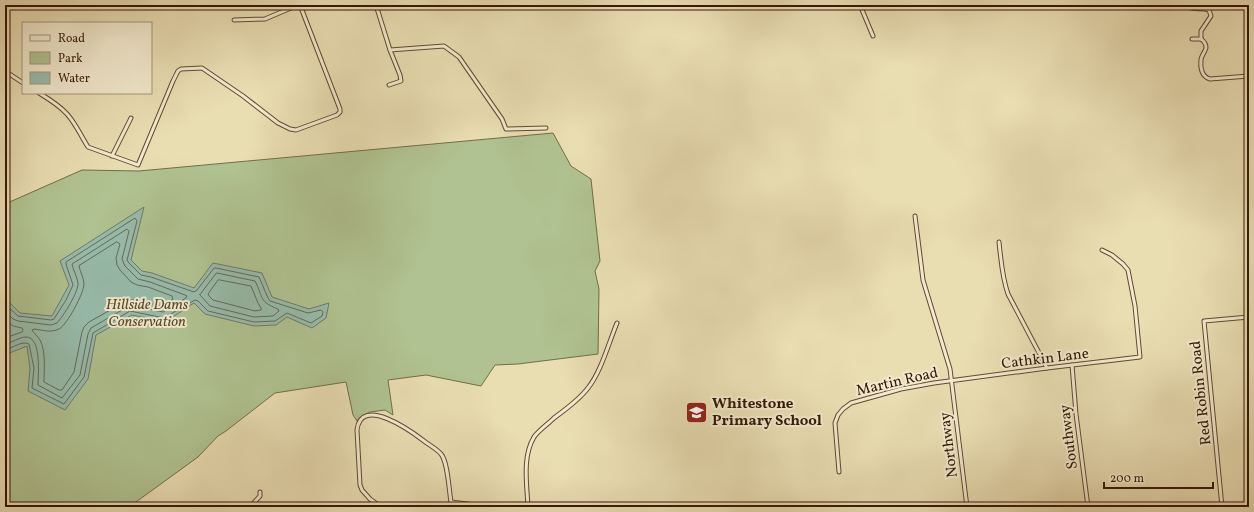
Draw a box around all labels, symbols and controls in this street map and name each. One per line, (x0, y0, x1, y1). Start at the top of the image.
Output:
legend (22, 22, 152, 94)
text: Road (58, 31, 85, 47)
text: Park (58, 51, 83, 67)
text: Water (58, 71, 90, 87)
park label: Hillside Dams Conservation (106, 295, 189, 333)
street label: Red Robin Road (1186, 340, 1217, 446)
street label: Cathkin Lane (1000, 344, 1090, 375)
street label: Martin Road (854, 363, 940, 402)
place label: Whitestone Primary School (712, 394, 822, 432)
school or university icon: Whitestone Primary School (683, 399, 709, 425)
street label: Southway (1055, 403, 1084, 470)
street label: Northway (935, 411, 964, 479)
scale bar (1104, 464, 1213, 490)
text: 200 m (1110, 471, 1144, 487)

